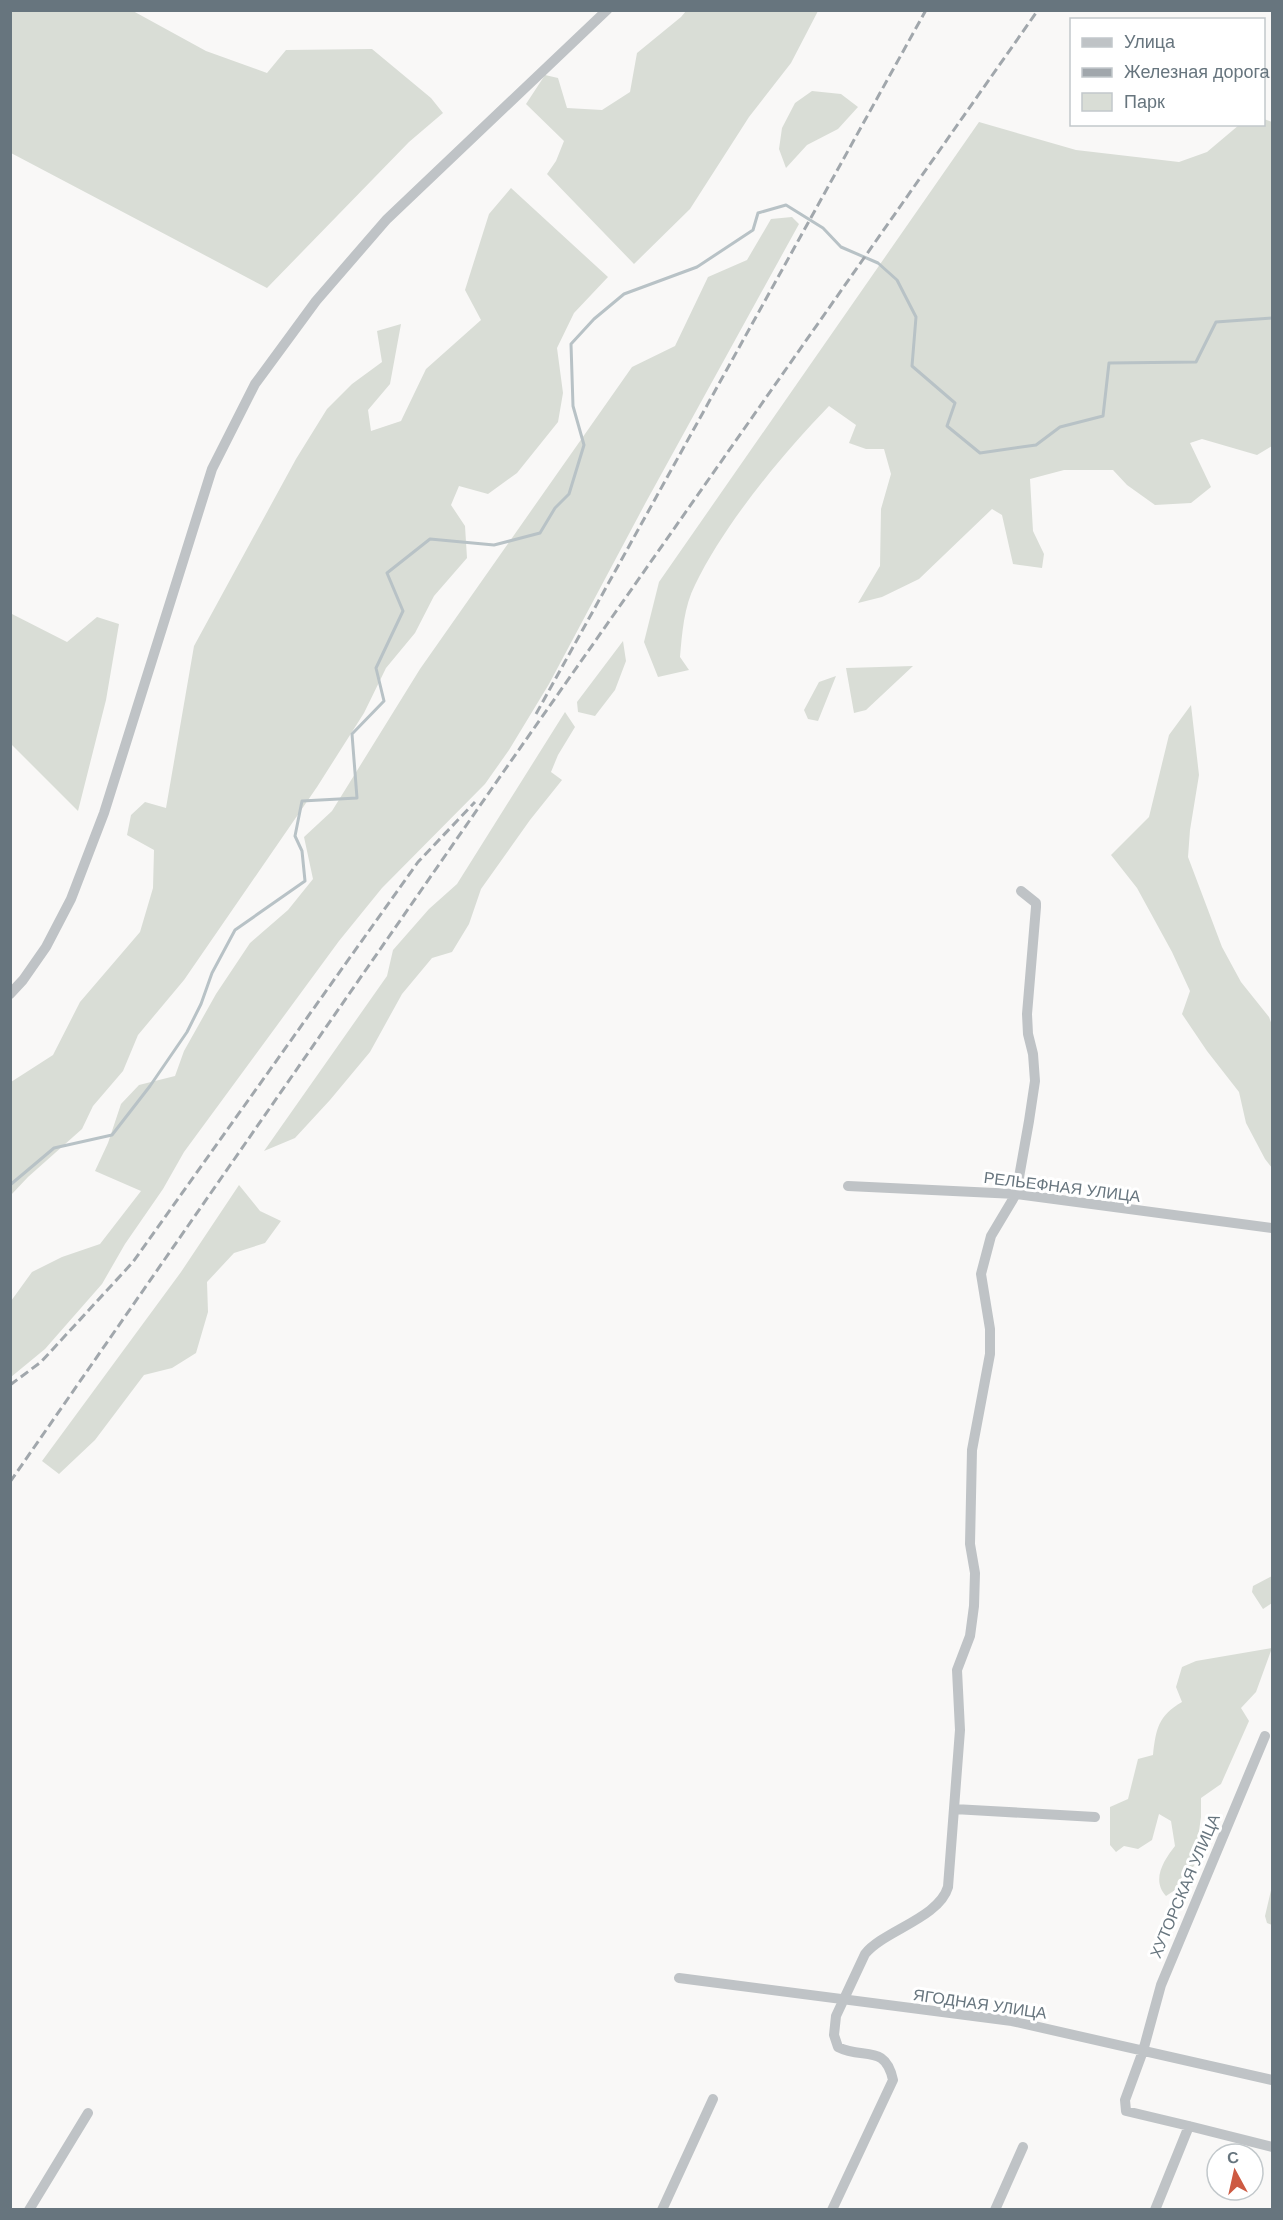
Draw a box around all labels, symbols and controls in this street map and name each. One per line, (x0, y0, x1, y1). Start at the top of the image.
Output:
legend (1070, 18, 1265, 126)
text: Улица (1124, 32, 1176, 52)
text: Железная дорога (1124, 62, 1271, 82)
text: Парк (1124, 92, 1165, 112)
street label: РЕЛЬЕФНАЯ УЛИЦА (983, 1169, 1142, 1205)
street label: ХУТОРСКАЯ УЛИЦА (1147, 1811, 1223, 1960)
street label: ЯГОДНАЯ УЛИЦА (912, 1986, 1048, 2022)
north arrow (1205, 2142, 1265, 2202)
text: С (1226, 2148, 1240, 2167)

